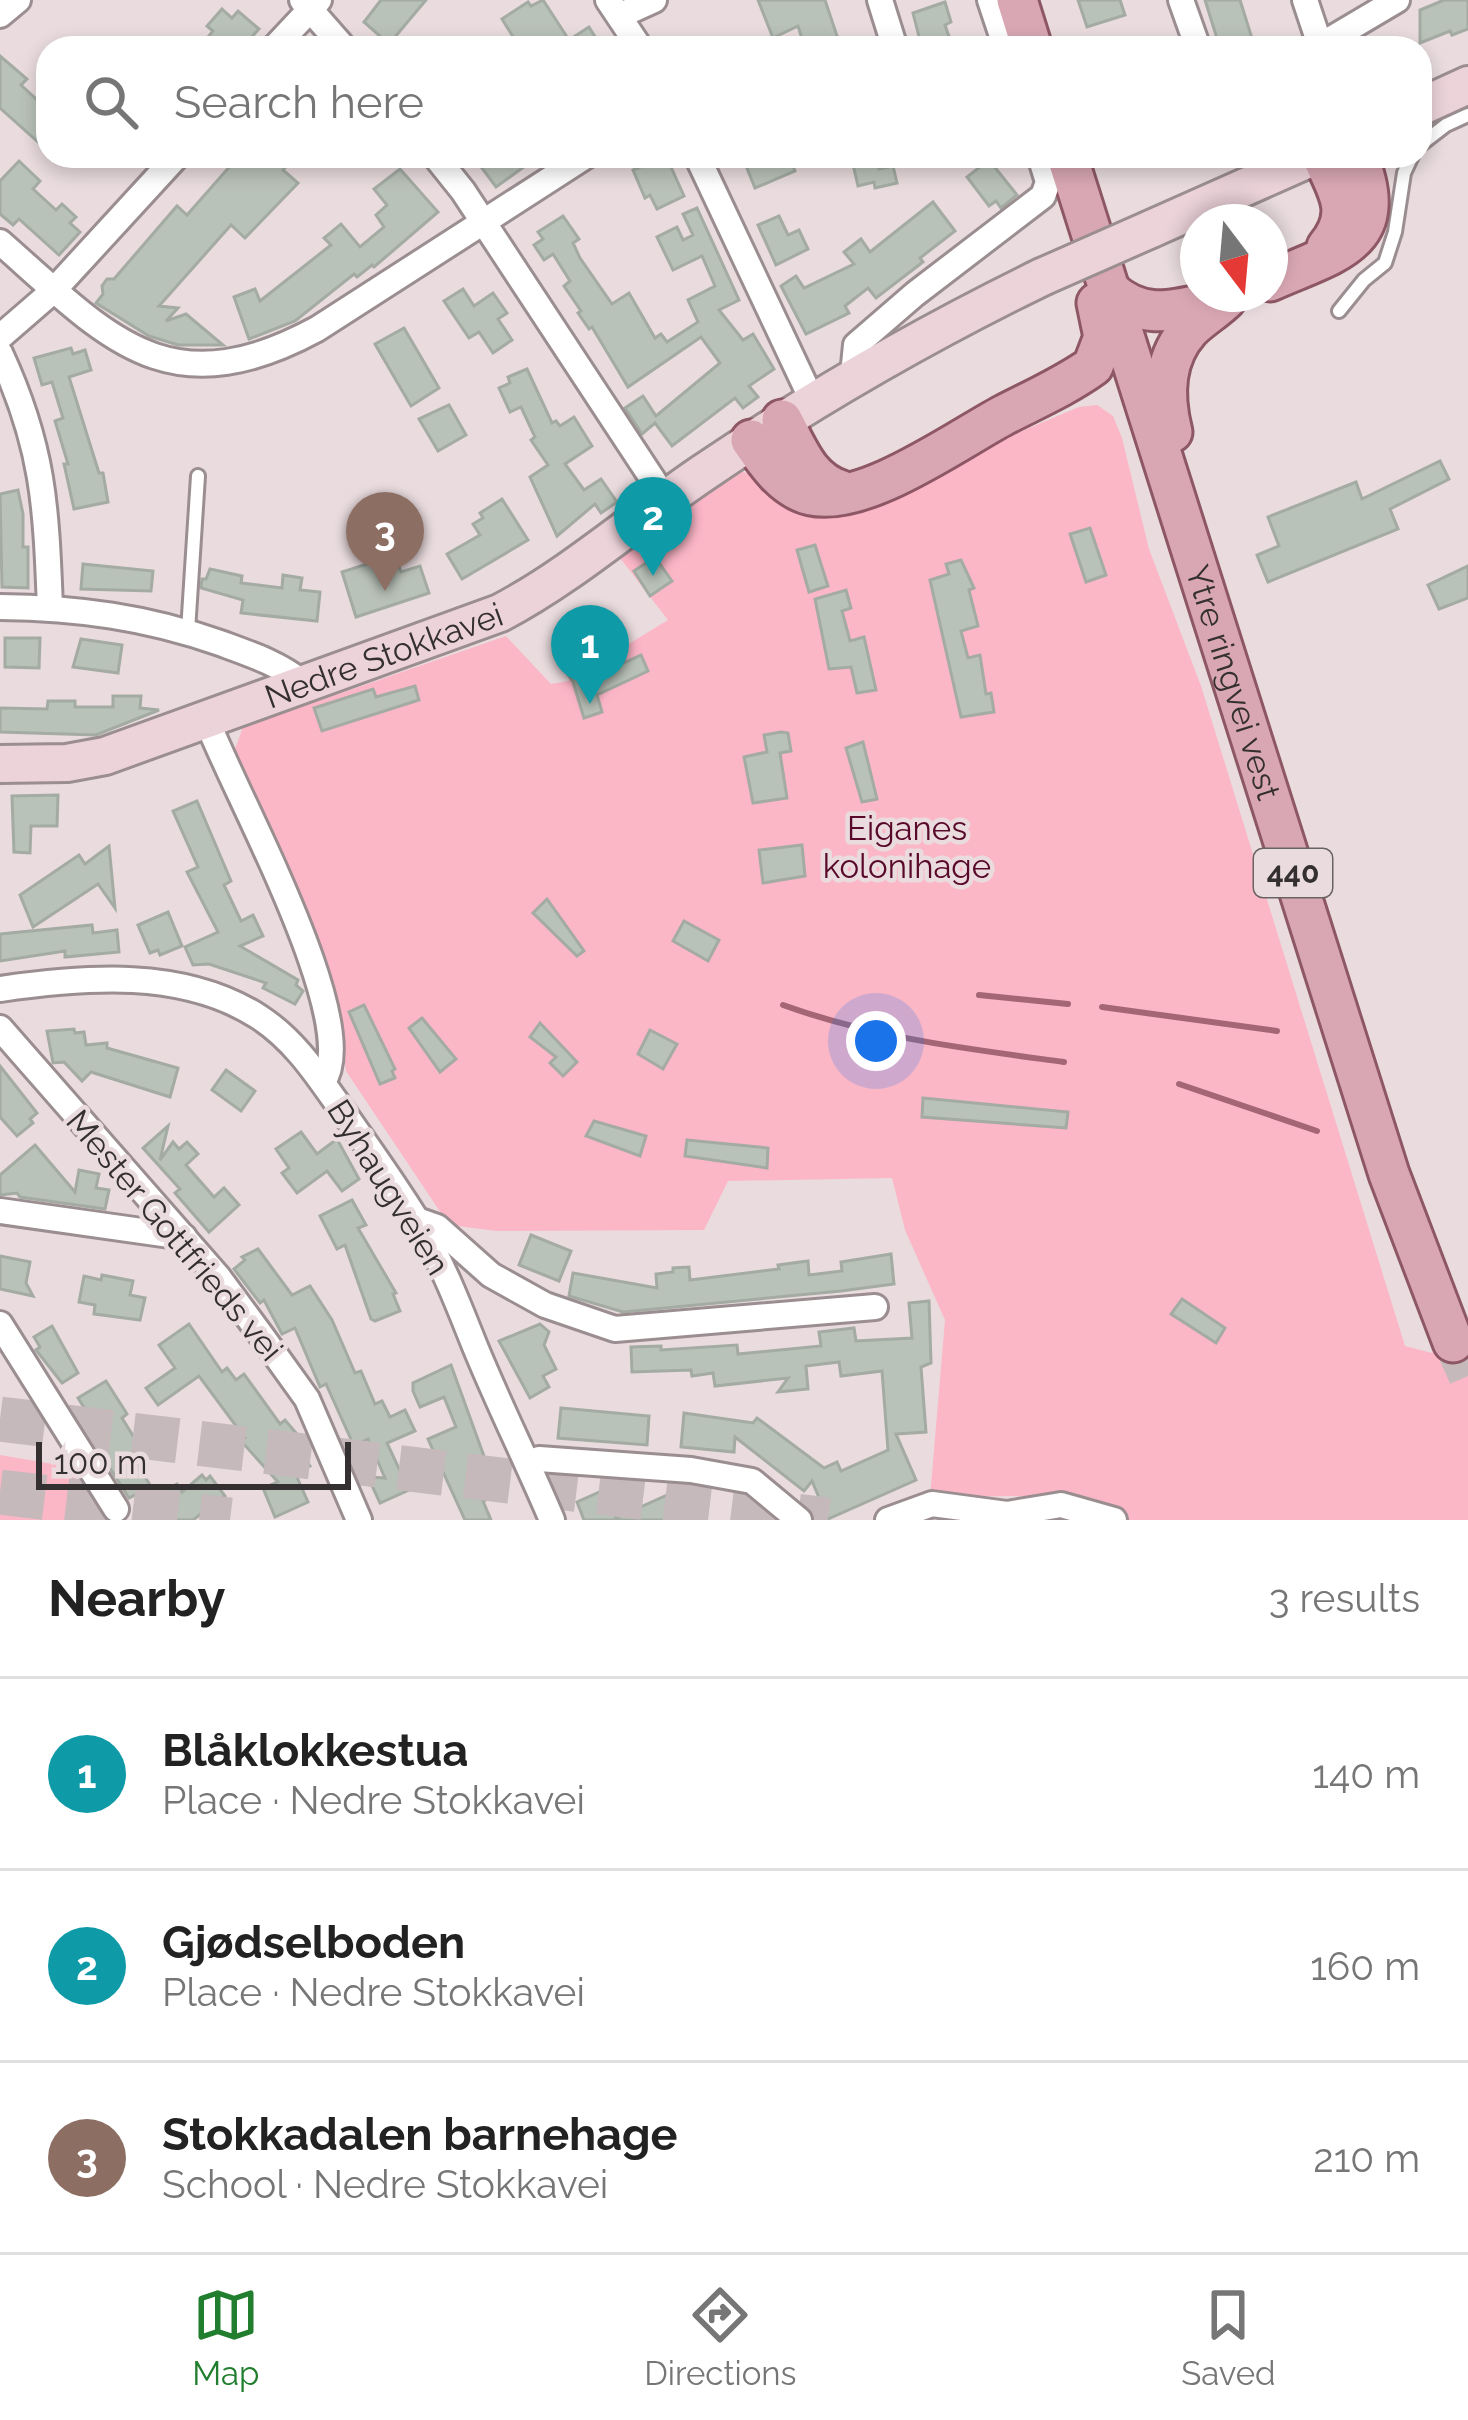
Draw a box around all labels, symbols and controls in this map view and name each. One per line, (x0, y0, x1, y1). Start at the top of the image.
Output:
search box (36, 36, 1432, 168)
icon: search (78, 69, 144, 135)
text: Search here (174, 76, 424, 129)
north arrow (1180, 204, 1288, 312)
pin: 2 (614, 477, 692, 576)
pin: 3 (346, 492, 424, 591)
street label: Ytre ringvei vest (1178, 560, 1288, 805)
street label: Nedre Stokkavei (260, 595, 508, 716)
pin: 1 (551, 605, 629, 704)
park label: Eiganes kolonihage (823, 809, 991, 886)
road number: 440 (1254, 849, 1332, 897)
your location (846, 1011, 906, 1071)
street label: Byhaugveien (319, 1093, 458, 1282)
street label: Mester Gottfrieds vei (58, 1102, 291, 1369)
scale bar (36, 1436, 351, 1489)
text: 100 m (54, 1443, 147, 1482)
text: Nearby (48, 1568, 225, 1628)
text: 3 results (1269, 1575, 1420, 1621)
text: Blåklokkestua (162, 1724, 468, 1777)
text: 1 (77, 1751, 97, 1797)
text: 140 m (1312, 1751, 1420, 1797)
text: Place · Nedre Stokkavei (162, 1777, 585, 1823)
text: Gjødselboden (162, 1916, 465, 1969)
text: 2 (76, 1943, 98, 1989)
text: 160 m (1310, 1943, 1420, 1989)
text: Place · Nedre Stokkavei (162, 1969, 585, 2015)
text: Stokkadalen barnehage (162, 2108, 678, 2161)
text: 3 (76, 2135, 98, 2181)
text: 210 m (1313, 2135, 1420, 2181)
text: School · Nedre Stokkavei (162, 2161, 608, 2207)
tab: Map (192, 2282, 259, 2393)
tab: Directions (644, 2282, 797, 2393)
tab: Saved (1181, 2282, 1276, 2393)

